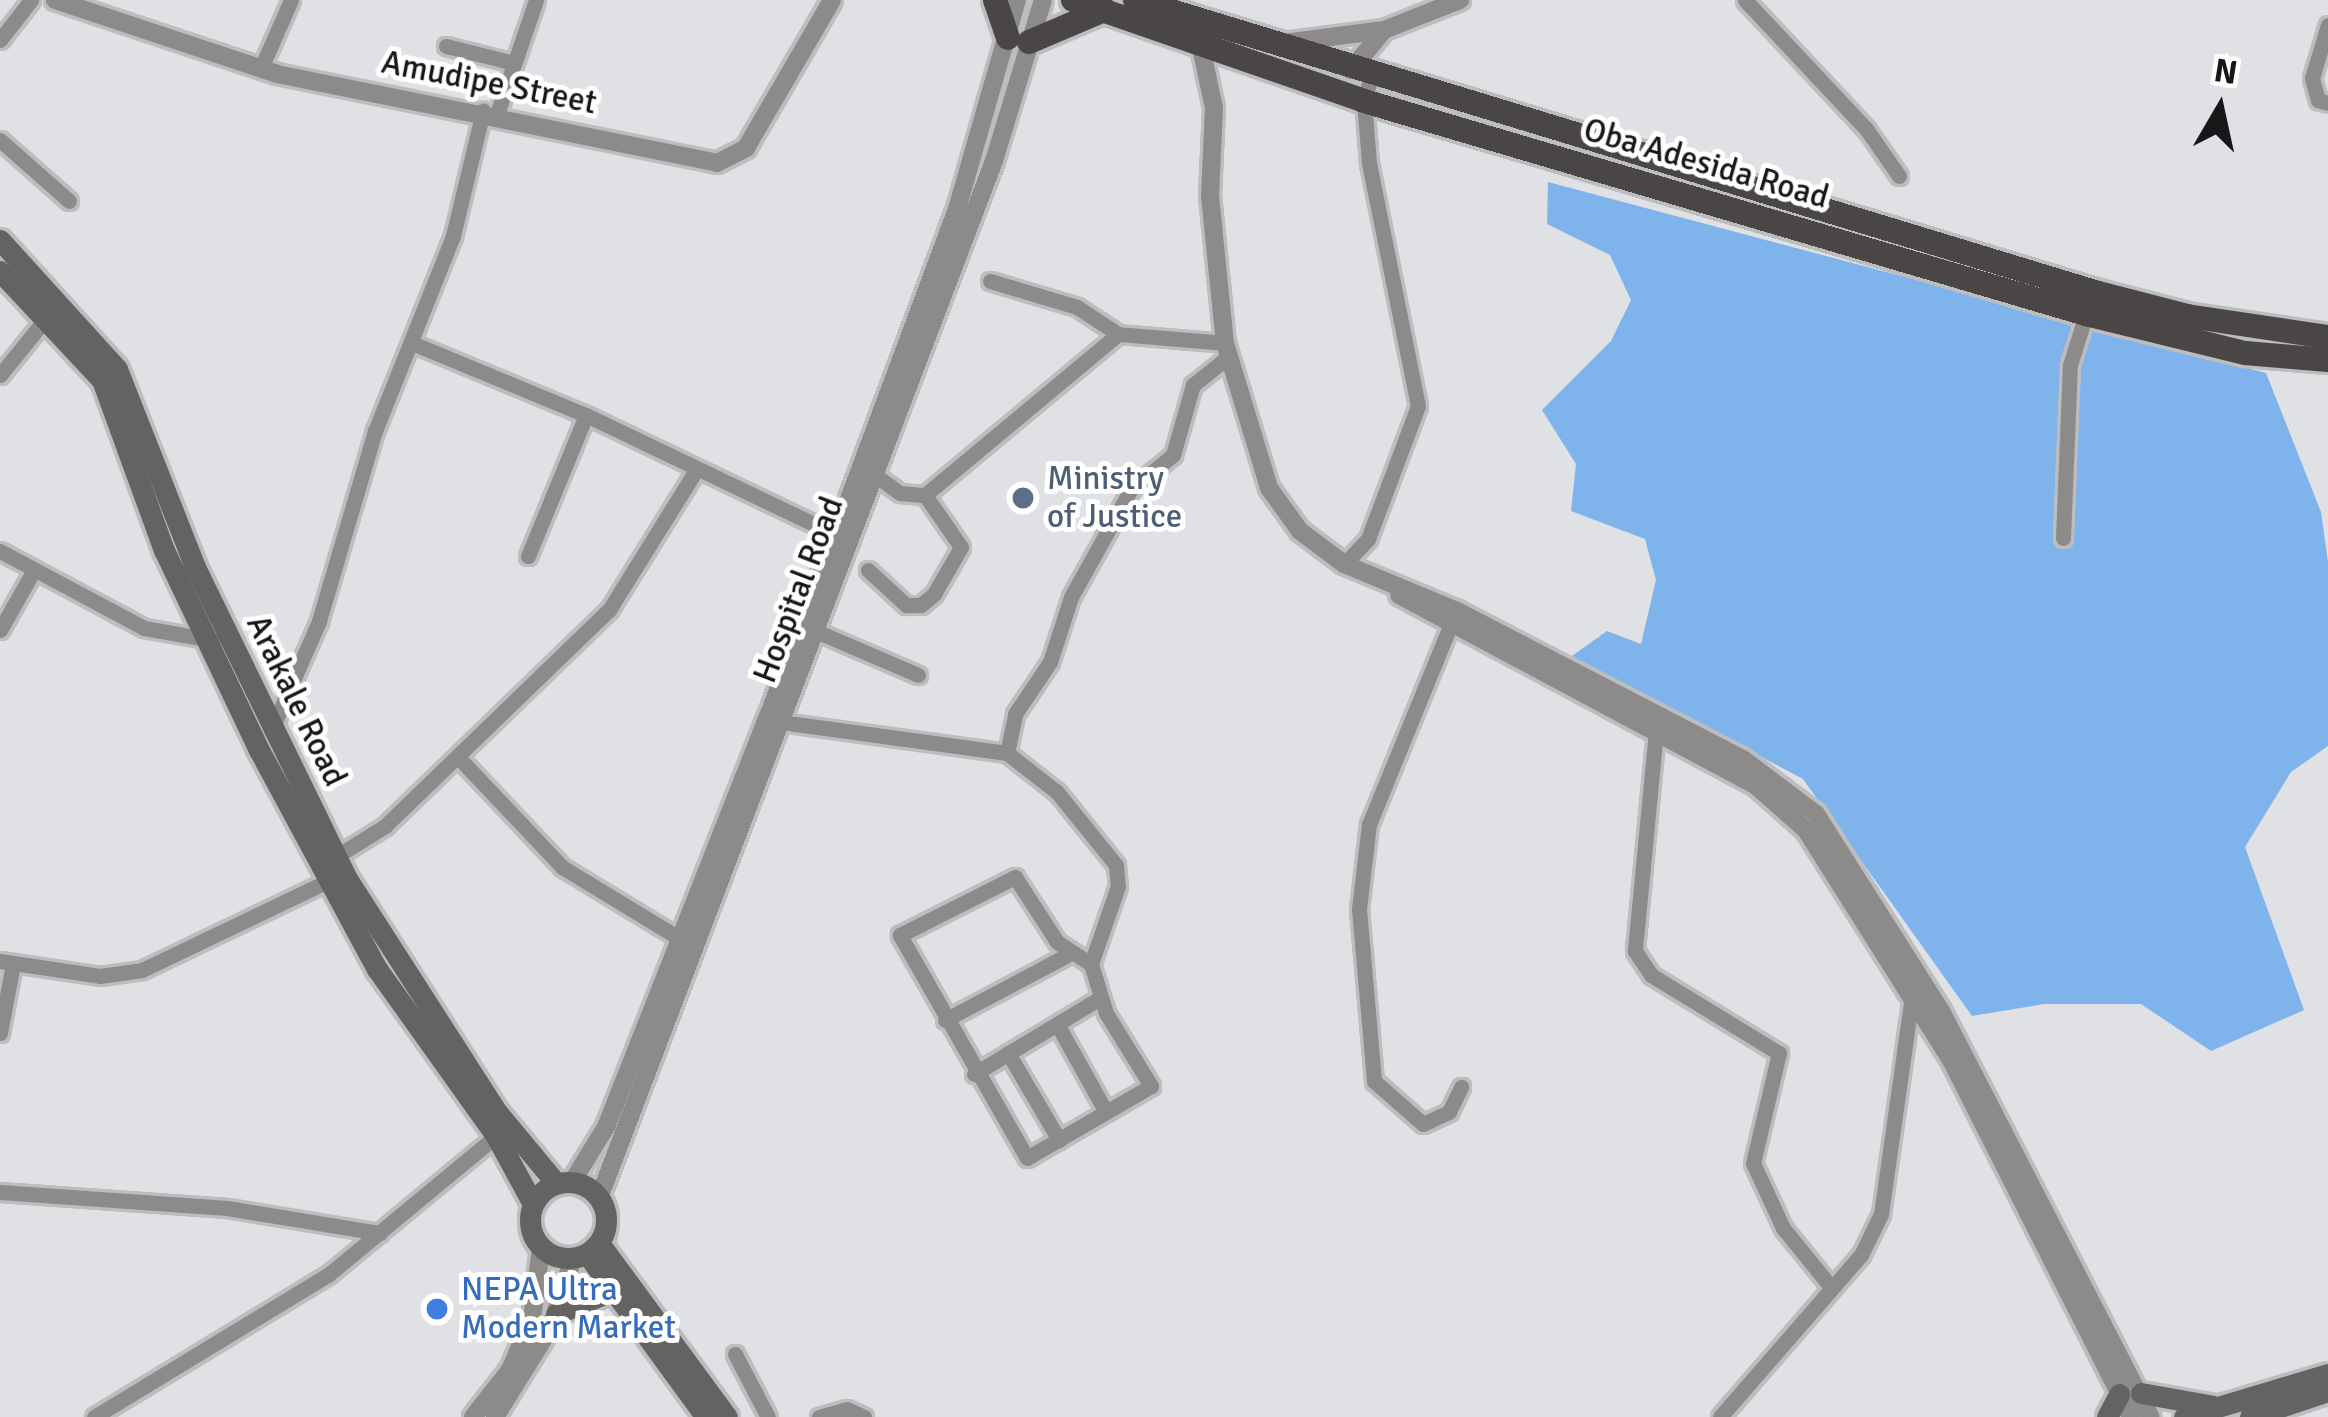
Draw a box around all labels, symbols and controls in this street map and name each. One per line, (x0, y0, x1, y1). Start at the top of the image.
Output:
street label: Amudipe Street (378, 43, 600, 123)
north arrow (2160, 48, 2280, 168)
text: N (2211, 50, 2240, 94)
street label: Oba Adesida Road (1579, 110, 1833, 218)
place label: Ministry of Justice (1047, 459, 1182, 537)
marker: Ministry of Justice (1010, 485, 1036, 511)
street label: Hospital Road (745, 491, 853, 689)
street label: Arakale Road (237, 609, 355, 793)
place label: NEPA Ultra Modern Market (461, 1270, 676, 1348)
marker: NEPA Ultra Modern Market (424, 1296, 450, 1322)

